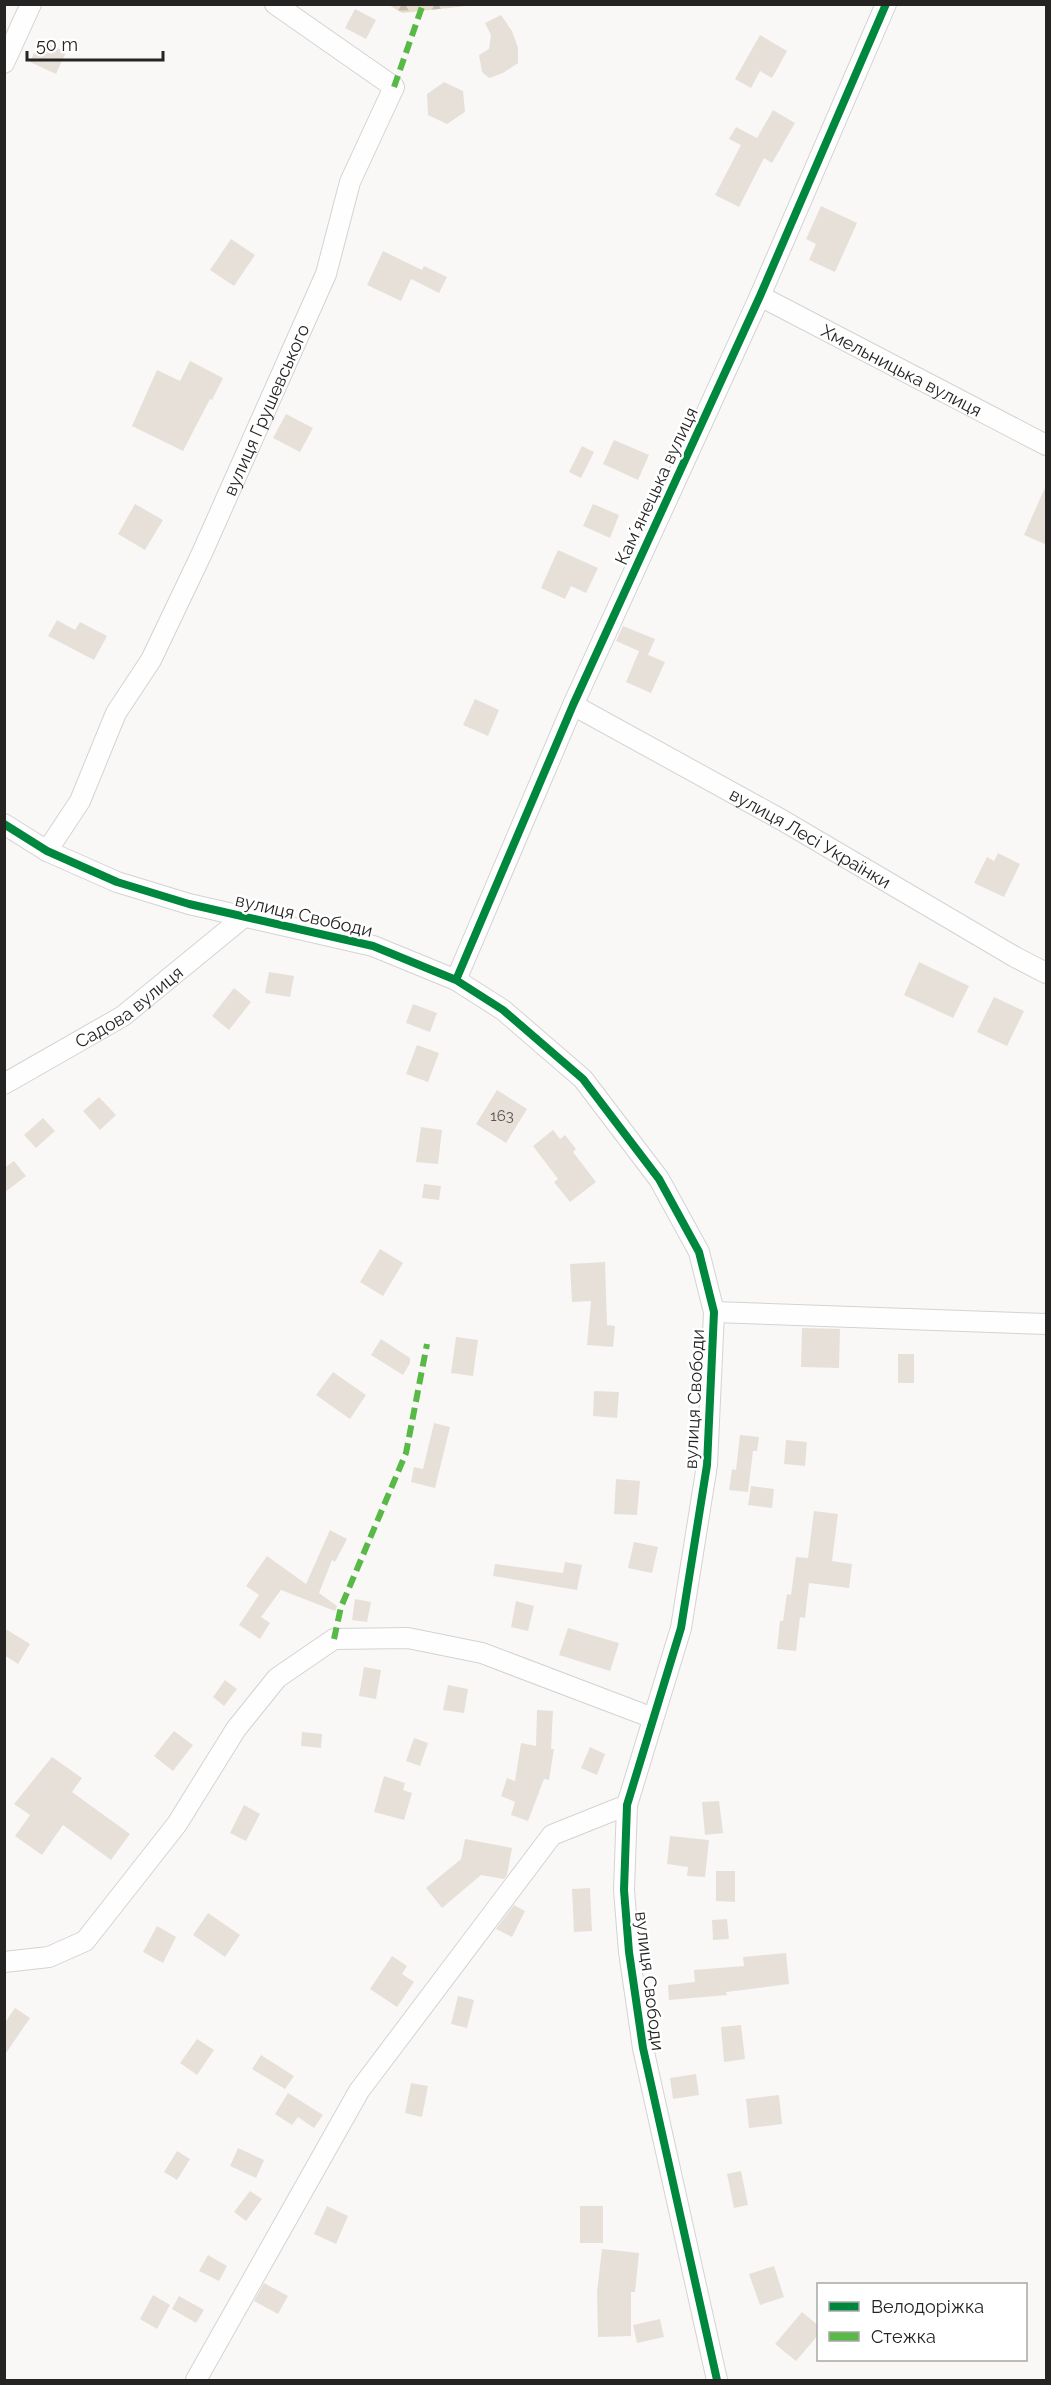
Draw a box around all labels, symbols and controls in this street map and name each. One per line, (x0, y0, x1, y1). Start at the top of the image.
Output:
scale bar (27, 24, 164, 62)
text: 50 m (36, 34, 78, 55)
street label: вулиця Грушевського (218, 320, 313, 499)
street label: Хмельницька вулиця (818, 320, 986, 420)
street label: Камʼянецька вулиця (610, 404, 702, 568)
street label: вулиця Лесі Українки (726, 783, 895, 892)
street label: вулиця Свободи (233, 889, 375, 941)
street label: Садова вулиця (71, 961, 187, 1052)
house number: 163 (490, 1107, 514, 1125)
street label: вулиця Свободи (680, 1328, 708, 1470)
street label: вулиця Свободи (631, 1910, 669, 2052)
legend (817, 2283, 1027, 2361)
text: Велодоріжка (871, 2296, 984, 2317)
text: Стежка (871, 2326, 936, 2347)

